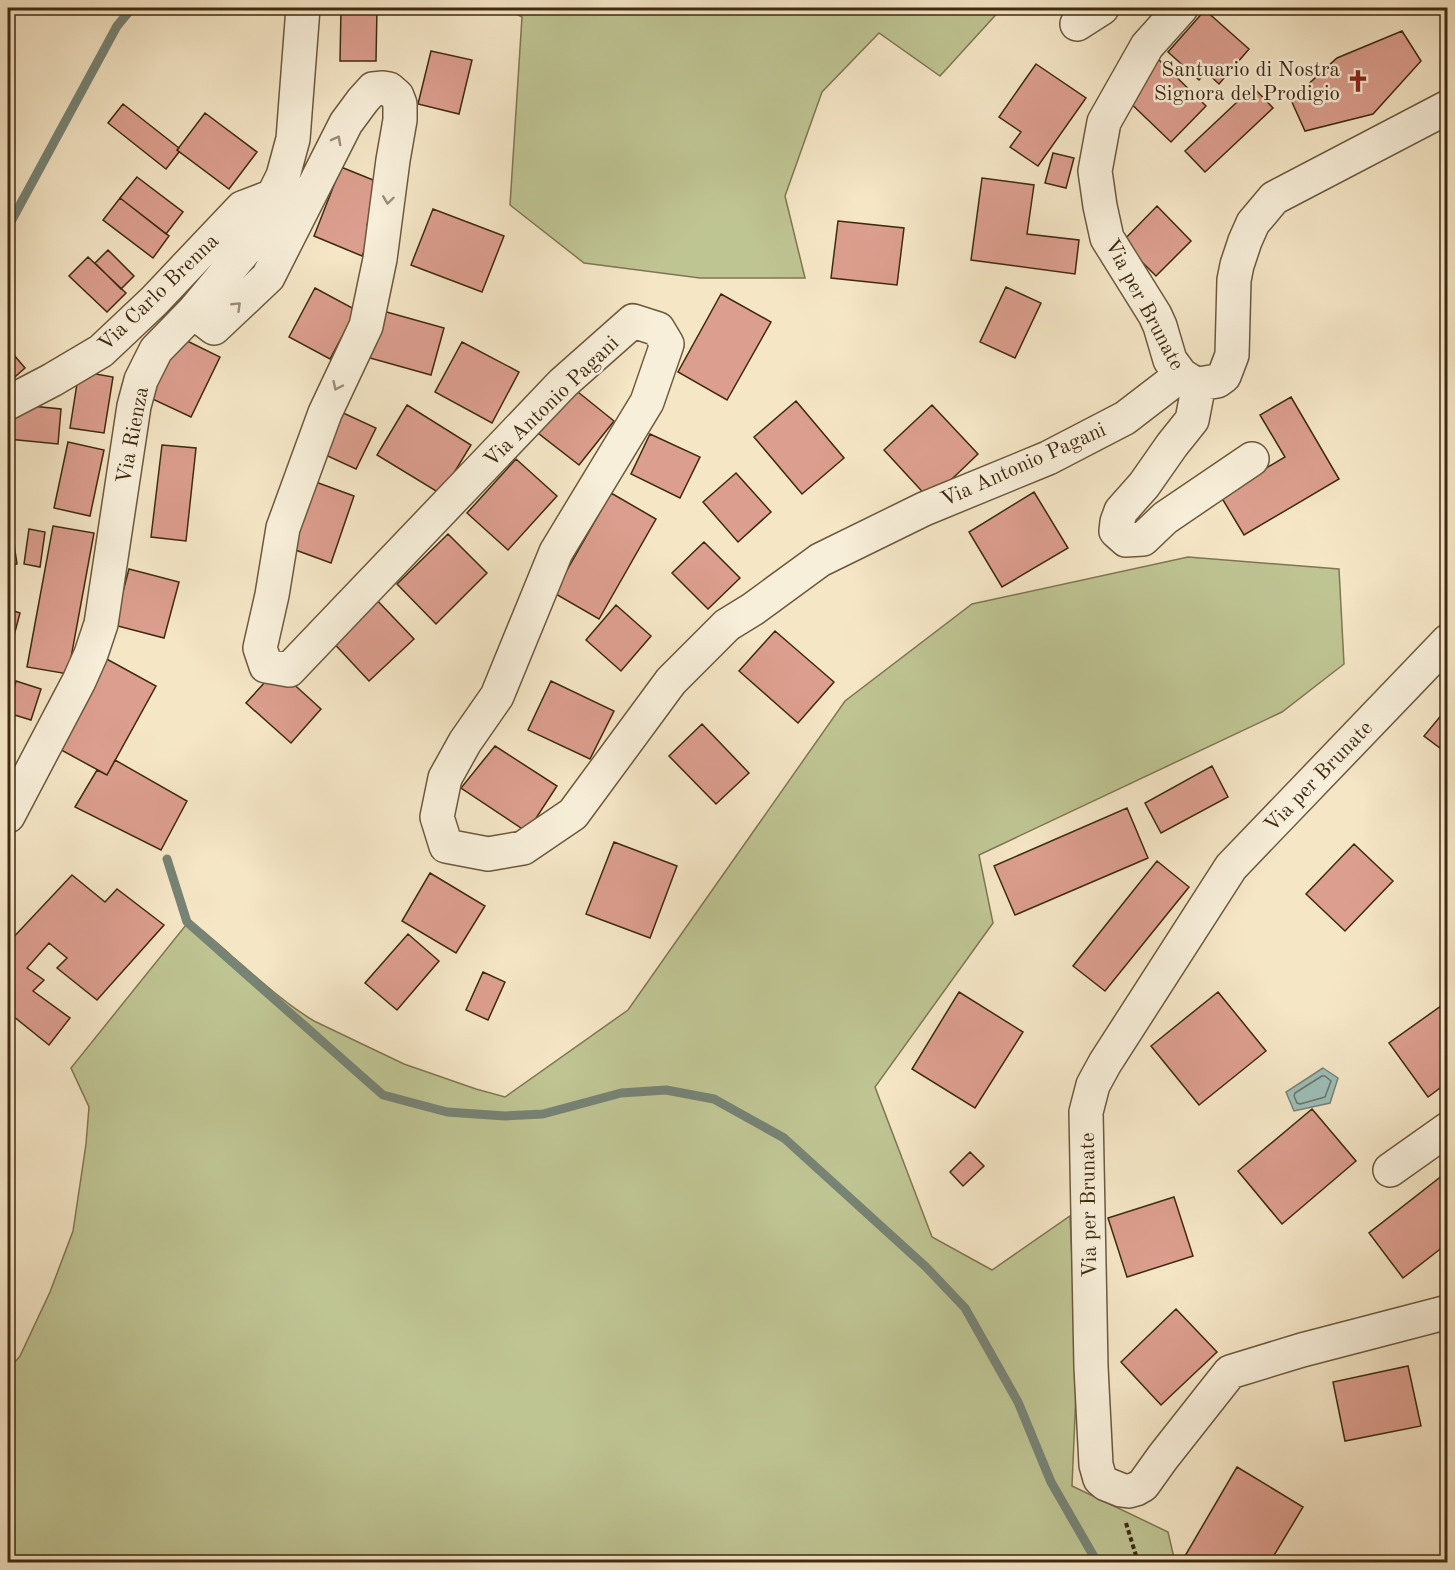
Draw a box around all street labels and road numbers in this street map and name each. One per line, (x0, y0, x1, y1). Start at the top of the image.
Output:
street label: Via Carlo Brenna (95, 231, 223, 356)
street label: Via per Brunate (1100, 236, 1187, 374)
street label: Via Antonio Pagani (481, 333, 623, 472)
street label: Via Rienza (114, 385, 153, 486)
street label: Via Antonio Pagani (938, 420, 1109, 511)
street label: Via per Brunate (1261, 717, 1377, 837)
street label: Via per Brunate (1078, 1132, 1101, 1278)

